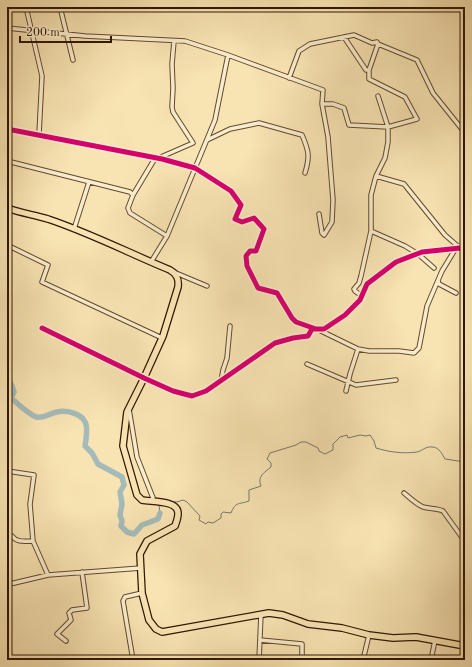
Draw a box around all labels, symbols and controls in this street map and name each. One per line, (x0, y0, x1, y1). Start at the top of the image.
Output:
scale bar (20, 18, 111, 44)
text: 200 m (26, 27, 60, 39)

